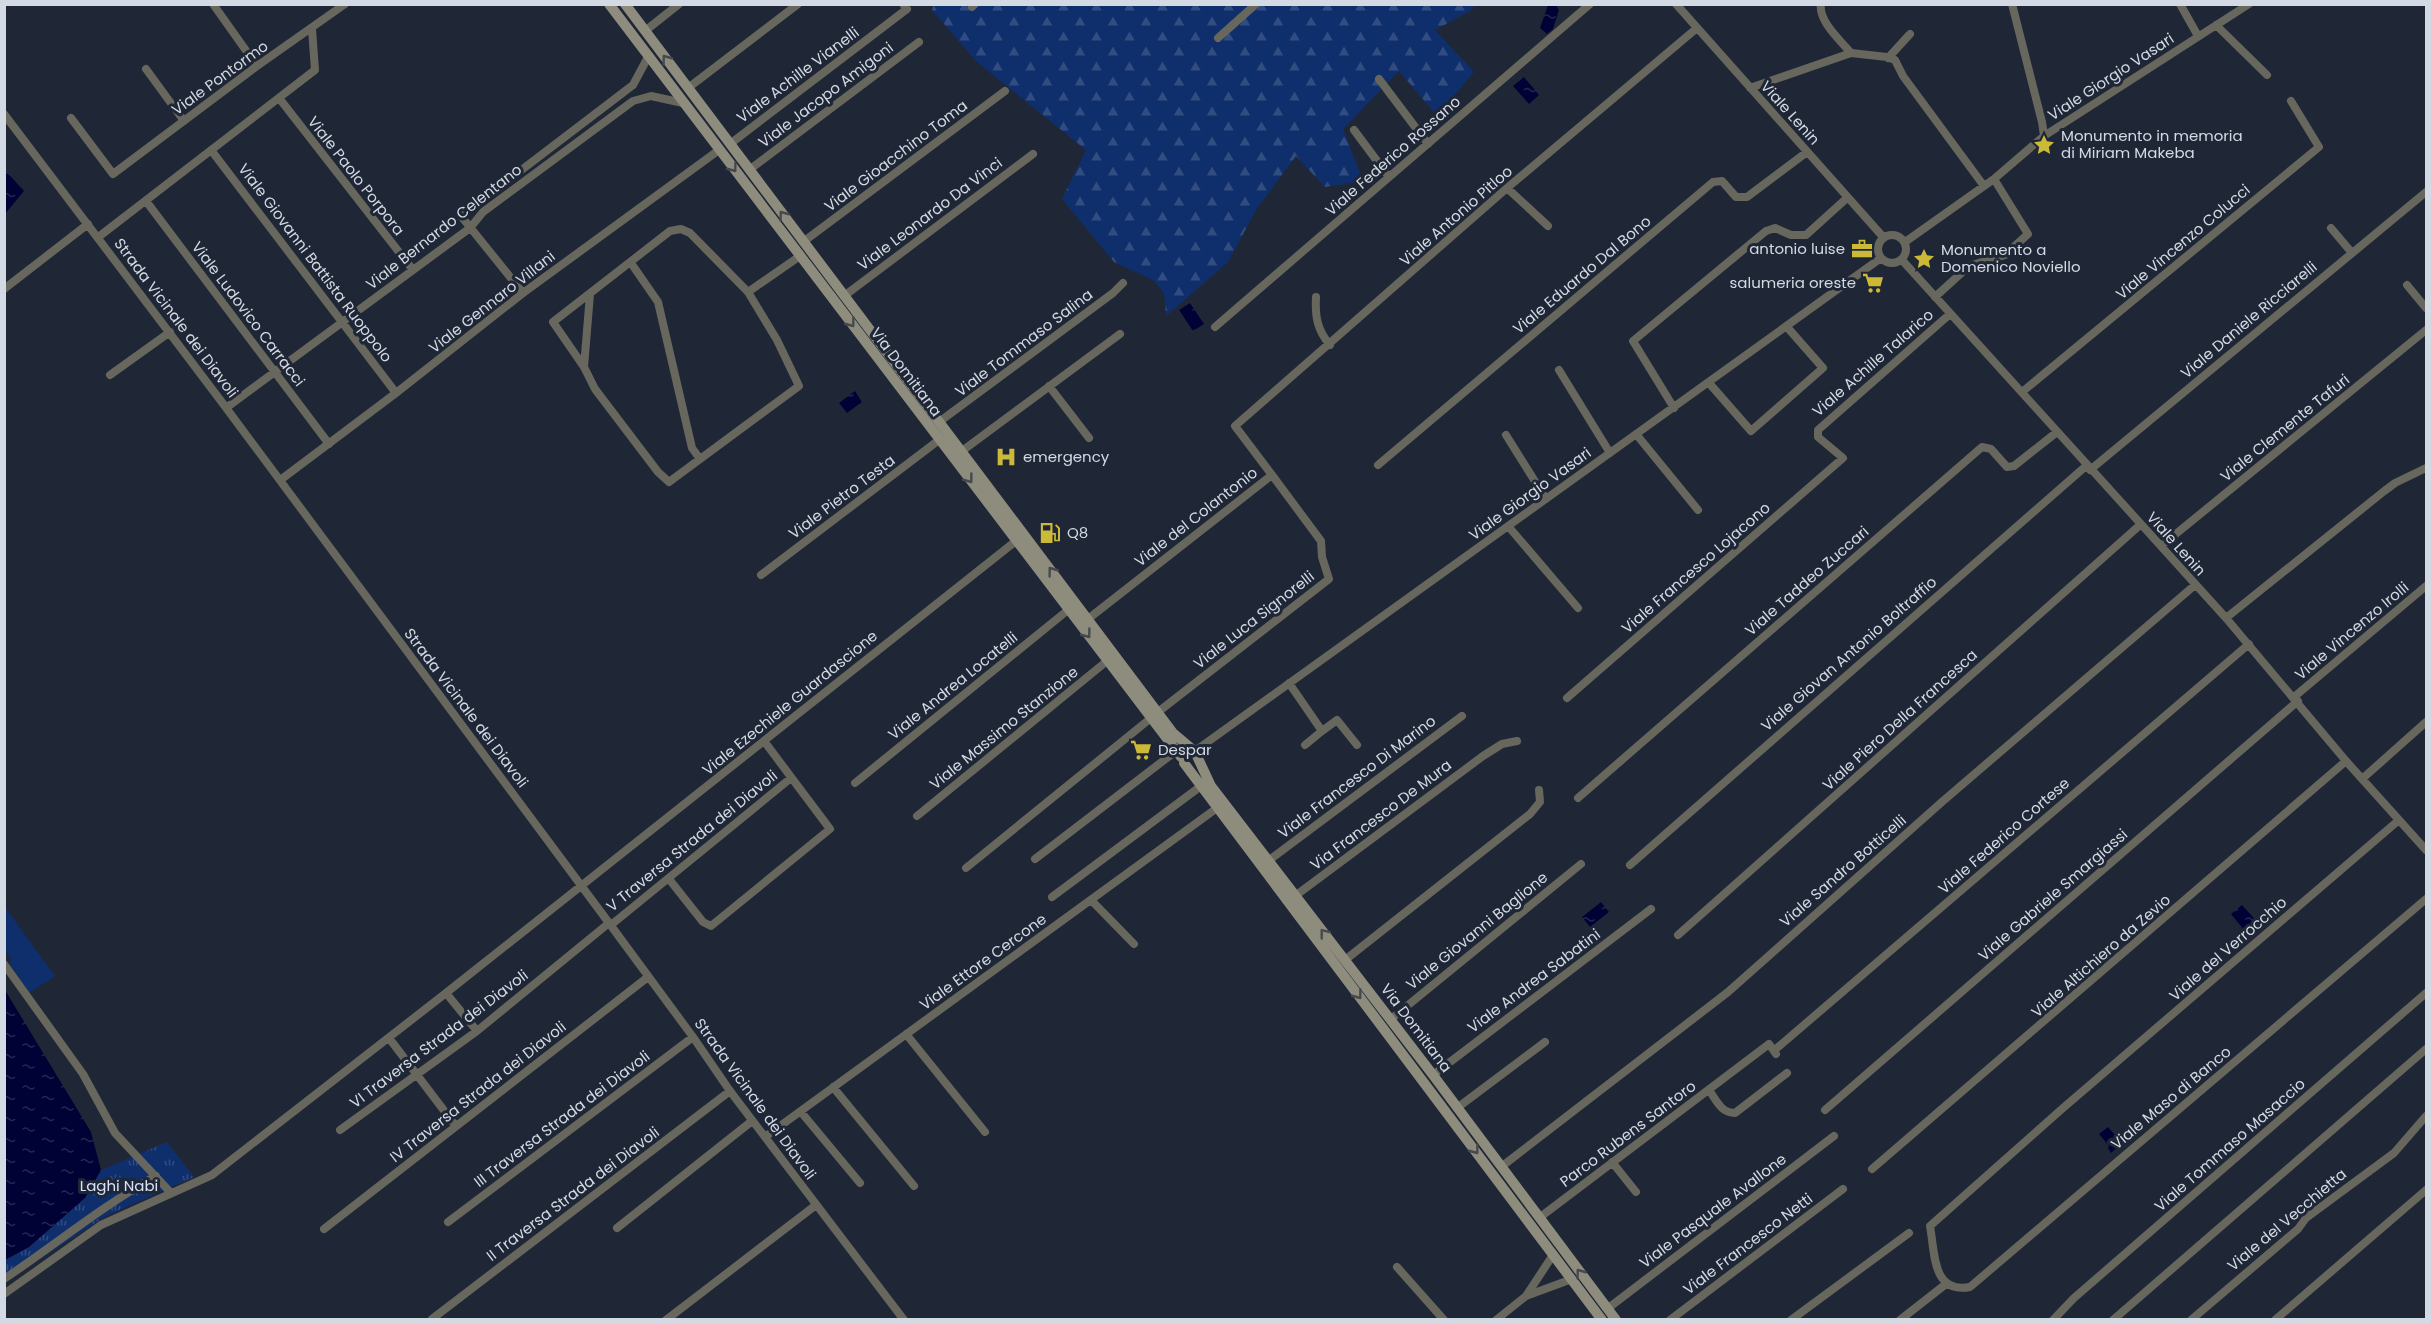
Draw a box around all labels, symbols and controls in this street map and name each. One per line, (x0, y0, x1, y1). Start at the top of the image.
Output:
street label: Viale Achille Vianelli (732, 22, 863, 128)
street label: Viale Giorgio Vasari (2044, 28, 2178, 125)
street label: Viale Pontormo (167, 35, 272, 120)
street label: Viale Jacopo Amigoni (754, 37, 897, 152)
one-way arrow (662, 55, 673, 66)
street label: Viale Lenin (1756, 76, 1825, 149)
street label: Viale Federico Rossano (1321, 91, 1465, 220)
street label: Viale Gioacchino Toma (820, 95, 972, 216)
street label: Viale Paolo Porpora (303, 112, 410, 240)
place label: Monumento in memoria di Miriam Makeba (2061, 125, 2243, 163)
place icon: Monumento in memoria di Miriam Makeba (2032, 133, 2056, 157)
street label: Viale Leonardo Da Vinci (853, 152, 1006, 275)
street label: Viale Giovanni Battista Ruoppolo (234, 159, 397, 367)
street label: Viale Bernardo Celentano (361, 159, 526, 294)
street label: Viale Antonio Pitloo (1395, 161, 1517, 271)
one-way arrow (725, 162, 736, 173)
street label: Viale Vincenzo Colucci (2111, 179, 2254, 304)
one-way arrow (779, 210, 790, 221)
street label: Viale Eduardo Dal Bono (1508, 211, 1655, 339)
street label: Strada Vicinale dei Diavoli (109, 234, 243, 402)
street label: Viale Ludovico Carracci (187, 237, 310, 391)
office icon: antonio luise (1850, 237, 1874, 261)
place label: antonio luise (1749, 238, 1845, 259)
place label: Monumento a Domenico Noviello (1941, 239, 2081, 277)
street label: Viale Gennaro Villani (424, 246, 559, 358)
place icon: Monumento a Domenico Noviello (1912, 247, 1936, 271)
street label: Viale Daniele Ricciarelli (2176, 256, 2321, 383)
supermarket icon: salumeria oreste (1861, 271, 1885, 295)
place label: salumeria oreste (1729, 272, 1856, 293)
street label: Viale Tommaso Salina (951, 284, 1097, 401)
street label: Viale Achille Talarico (1808, 304, 1938, 421)
one-way arrow (843, 317, 854, 328)
street label: Via Domitiana (866, 323, 947, 420)
street label: Viale Clemente Tafuri (2216, 369, 2354, 486)
street label: Viale Giorgio Vasari (1464, 442, 1595, 545)
hospital icon: emergency (994, 445, 1018, 469)
place label: emergency (1023, 446, 1110, 467)
street label: Viale Pietro Testa (784, 450, 899, 544)
street label: Viale del Colantonio (1130, 462, 1262, 571)
one-way arrow (961, 472, 972, 483)
street label: Viale Francesco Lojacono (1617, 497, 1775, 638)
street label: Viale Lenin (2142, 507, 2211, 580)
fuel station icon: Q8 (1038, 521, 1062, 545)
street label: Viale Taddeo Zuccari (1740, 521, 1873, 640)
place label: Q8 (1067, 522, 1088, 543)
street label: Viale Luca Signorelli (1189, 566, 1319, 673)
one-way arrow (1048, 567, 1059, 578)
street label: Viale Giovan Antonio Boltraffio (1756, 571, 1941, 736)
street label: Viale Vincenzo Irolli (2290, 577, 2413, 685)
street label: Strada Vicinale dei Diavoli (399, 624, 533, 792)
street label: Viale Ezechiele Guardascione (698, 625, 882, 780)
street label: Viale Andrea Locatelli (884, 627, 1022, 744)
one-way arrow (1079, 627, 1090, 638)
street label: Viale Piero Della Francesca (1818, 644, 1982, 795)
street label: Viale Massimo Stanzione (925, 661, 1082, 794)
street label: Viale Francesco Di Marino (1273, 710, 1440, 843)
supermarket icon: Despar (1129, 738, 1153, 762)
place label: Despar (1158, 739, 1212, 760)
street label: Via Francesco De Mura (1306, 754, 1456, 875)
street label: V Traversa Strada dei Diavoli (602, 765, 782, 916)
street label: Viale Federico Cortese (1933, 773, 2074, 899)
street label: Viale Sandro Botticelli (1775, 810, 1911, 932)
street label: Viale Gabriele Smargiassi (1973, 824, 2132, 965)
street label: Viale Giovanni Baglione (1401, 867, 1552, 994)
street label: Viale Altichiero da Zevio (2027, 889, 2175, 1022)
street label: Viale del Verrocchio (2164, 892, 2291, 1006)
street label: Viale Ettore Cercone (915, 908, 1050, 1015)
street label: Viale Andrea Sabatini (1463, 924, 1605, 1038)
one-way arrow (1320, 928, 1331, 939)
street label: VI Traversa Strada dei Diavoli (345, 965, 532, 1113)
street label: Via Domitiana (1376, 979, 1457, 1076)
one-way arrow (1350, 988, 1361, 999)
street label: Strada Vicinale dei Diavoli (690, 1014, 821, 1184)
street label: IV Traversa Strada dei Diavoli (385, 1016, 570, 1167)
street label: Viale Maso di Banco (2106, 1041, 2235, 1154)
street label: III Traversa Strada dei Diavoli (469, 1045, 654, 1192)
street label: Viale Tommaso Masaccio (2150, 1073, 2310, 1216)
street label: Parco Rubens Santoro (1555, 1075, 1700, 1192)
street label: II Traversa Strada dei Diavoli (482, 1121, 664, 1266)
one-way arrow (1468, 1144, 1479, 1155)
street label: Viale Pasquale Avallone (1635, 1148, 1791, 1273)
street label: Viale del Vecchietta (2223, 1164, 2351, 1276)
park label: Laghi Nabi (80, 1175, 158, 1196)
street label: Viale Francesco Netti (1679, 1188, 1817, 1299)
one-way arrow (1577, 1268, 1588, 1279)

